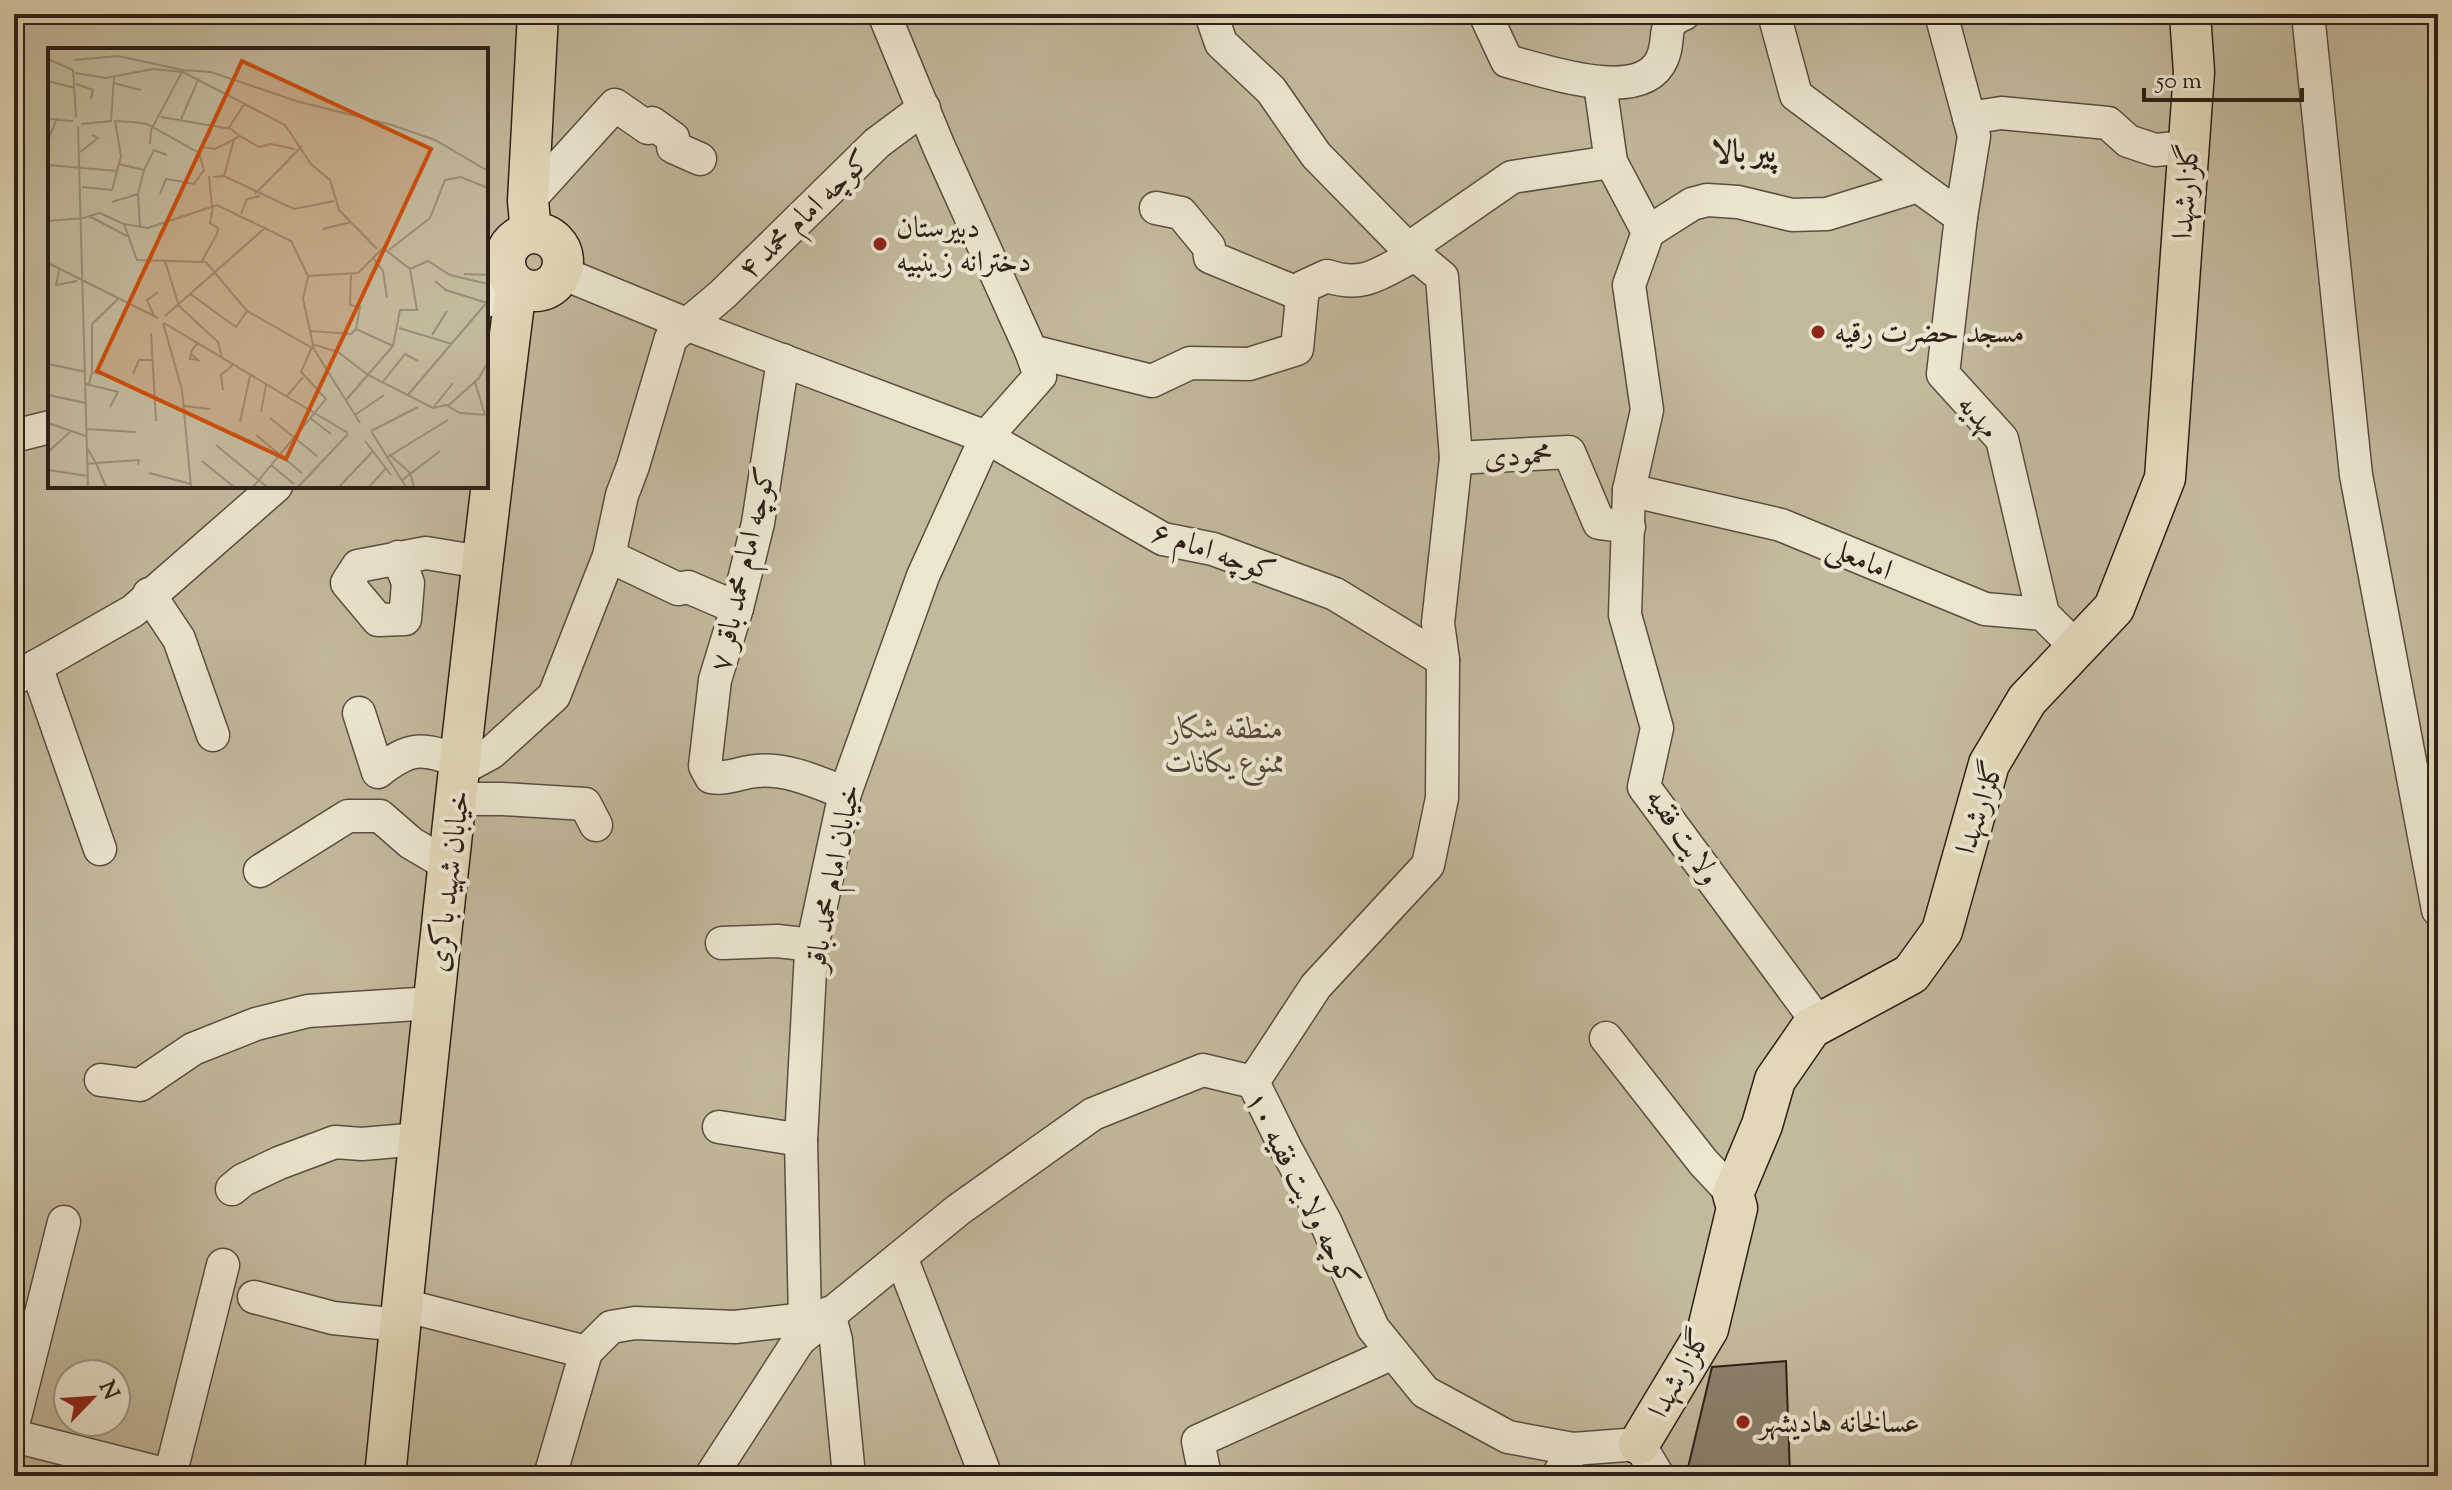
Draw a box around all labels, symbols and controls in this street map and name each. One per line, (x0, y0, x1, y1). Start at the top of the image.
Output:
inset map (48, 48, 488, 488)
scale bar (2144, 52, 2302, 102)
text: 50 m (2154, 65, 2202, 99)
district label: پیر بالا (1712, 131, 1778, 177)
street label: کوچه امام محمد ۴ (729, 141, 884, 292)
street label: گلزارشهدا (2163, 141, 2212, 241)
place label: دبیرستان دخترانه زینبیه (896, 208, 1031, 285)
marker: دبیرستان دخترانه زینبیه (871, 235, 889, 253)
place label: مسجد حضرت رقیه (1834, 313, 2024, 356)
marker: مسجد حضرت رقیه (1809, 323, 1827, 341)
street label: مهدیه (1946, 386, 2009, 449)
street label: محمودی (1483, 434, 1554, 481)
street label: کوچه امام محمد باقر ۷ (700, 463, 791, 677)
street label: کوچه امام ۶ (1145, 512, 1281, 597)
street label: امامعلی (1819, 527, 1899, 593)
park label: منطقه شکار ممنوع یکانات (1165, 709, 1287, 787)
street label: گلزارشهدا (1946, 755, 2017, 860)
street label: ولایت فقیه (1634, 780, 1730, 894)
street label: خیابان امام محمد باقر (795, 781, 876, 978)
street label: خیابان شهید باکری (418, 788, 483, 975)
street label: کوچه ولایت فقیه ۱۰ (1233, 1084, 1369, 1296)
street label: گلزارشهدا (1639, 1321, 1723, 1427)
north arrow (52, 1358, 132, 1438)
text: N (89, 1376, 126, 1406)
place label: عسالخانه هادیشهر (1756, 1403, 1920, 1446)
marker: عسالخانه هادیشهر (1734, 1413, 1752, 1431)

